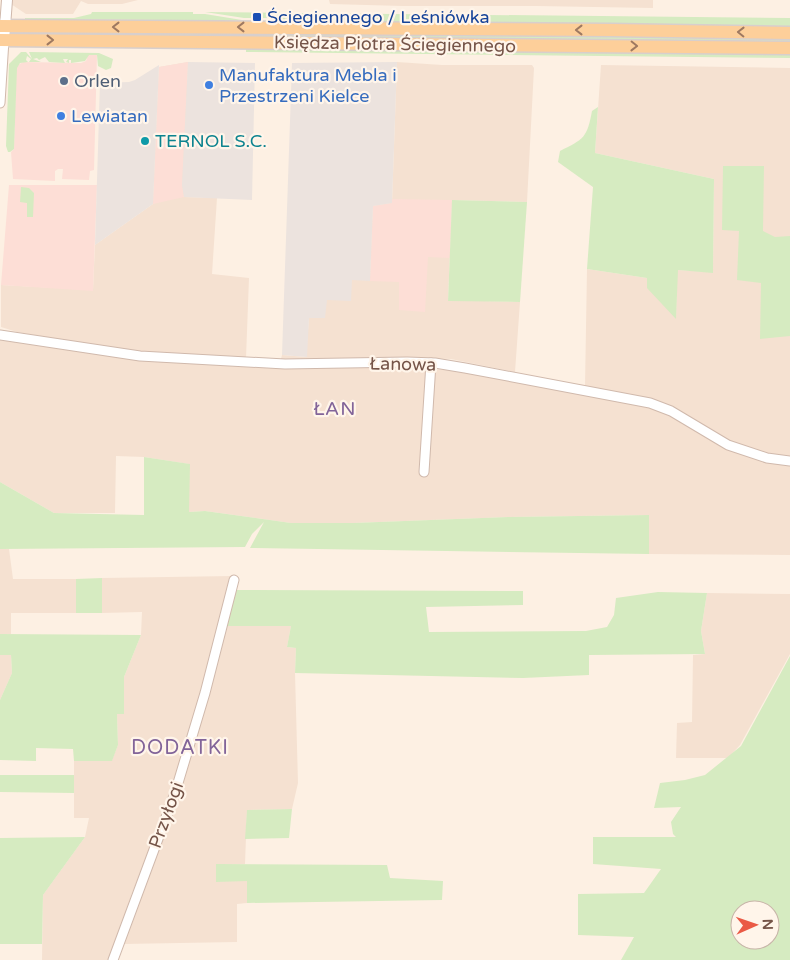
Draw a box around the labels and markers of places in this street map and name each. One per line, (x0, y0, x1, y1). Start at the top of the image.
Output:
place label: Ściegiennego / Leśniówka (267, 6, 490, 28)
marker: Ściegiennego / Leśniówka (251, 11, 263, 23)
place label: Manufaktura Mebla i Przestrzeni Kielce (219, 64, 397, 107)
place label: Orlen (74, 70, 121, 92)
marker: Orlen (58, 75, 70, 87)
marker: Manufaktura Mebla i Przestrzeni Kielce (203, 79, 215, 91)
place label: Lewiatan (71, 105, 148, 127)
marker: Lewiatan (55, 110, 67, 122)
place label: TERNOL S.C. (155, 130, 267, 152)
marker: TERNOL S.C. (139, 135, 151, 147)

